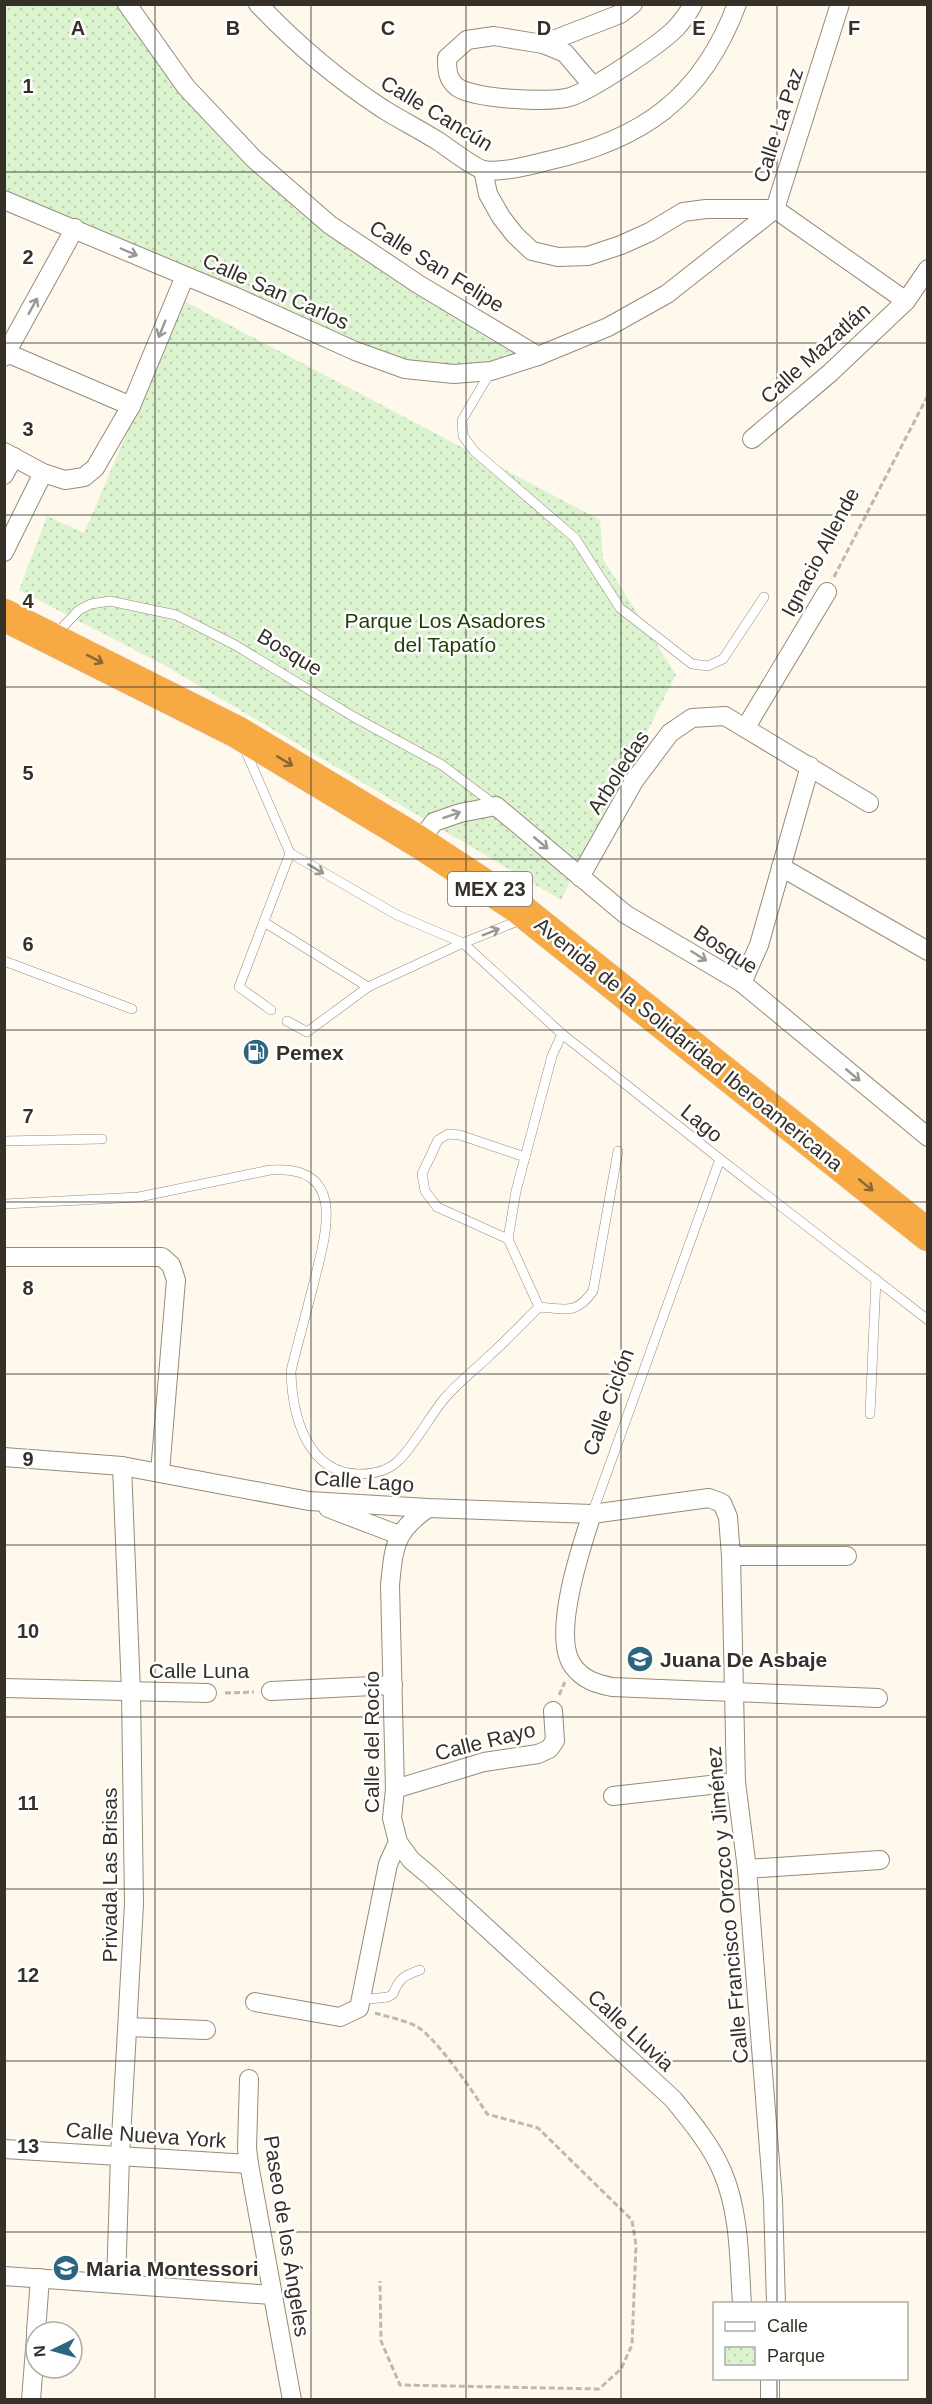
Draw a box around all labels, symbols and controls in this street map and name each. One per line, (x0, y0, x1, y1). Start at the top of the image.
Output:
text: A (71, 17, 85, 39)
text: B (226, 17, 240, 39)
text: C (381, 17, 395, 39)
text: D (537, 17, 551, 39)
text: E (692, 17, 706, 39)
text: F (848, 17, 860, 39)
street label: Calle La Paz (749, 65, 807, 185)
street label: Calle Cancún (377, 71, 497, 155)
text: 1 (22, 75, 34, 97)
street label: Calle San Felipe (366, 215, 508, 317)
text: 2 (22, 246, 34, 268)
one-way arrow (120, 246, 138, 258)
street label: Calle San Carlos (199, 248, 353, 334)
one-way arrow (27, 298, 39, 315)
street label: Calle Mazatlán (756, 298, 874, 408)
one-way arrow (156, 320, 167, 338)
text: 3 (22, 418, 34, 440)
street label: Ignacio Allende (776, 484, 864, 620)
text: 4 (22, 590, 34, 612)
park label: Parque Los Asadores del Tapatío (345, 609, 545, 656)
street label: Bosque (254, 624, 326, 680)
one-way arrow (85, 654, 103, 666)
street label: Arboledas (583, 726, 653, 818)
one-way arrow (276, 755, 293, 767)
text: 5 (22, 762, 34, 784)
one-way arrow (443, 809, 461, 820)
one-way arrow (533, 837, 549, 850)
one-way arrow (307, 864, 324, 876)
road number: MEX 23 (448, 872, 532, 906)
street label: Avenida de la Solidaridad Iberoamericana (530, 912, 848, 1176)
street label: Bosque (690, 920, 762, 978)
one-way arrow (481, 926, 499, 937)
text: 6 (22, 933, 34, 955)
one-way arrow (690, 951, 707, 963)
fuel station icon: Pemex (241, 1037, 271, 1067)
place label: Pemex (276, 1041, 344, 1064)
one-way arrow (845, 1069, 861, 1082)
street label: Lago (677, 1099, 727, 1147)
text: 7 (22, 1105, 34, 1127)
one-way arrow (858, 1178, 873, 1192)
text: 8 (22, 1277, 34, 1299)
street label: Calle Ciclón (578, 1345, 638, 1459)
text: 9 (22, 1448, 34, 1470)
street label: Calle Lago (313, 1466, 415, 1496)
text: 10 (17, 1620, 39, 1642)
school or university icon: Juana De Asbaje (625, 1644, 655, 1674)
place label: Juana De Asbaje (660, 1648, 827, 1671)
street label: Calle Luna (149, 1659, 250, 1682)
street label: Calle del Rocío (360, 1671, 383, 1813)
street label: Calle Rayo (432, 1717, 538, 1765)
street label: Calle Francisco Orozco y Jiménez (702, 1745, 752, 2065)
street label: Privada Las Brisas (98, 1787, 121, 1963)
text: 11 (17, 1792, 39, 1814)
text: 12 (17, 1964, 39, 1986)
street label: Calle Lluvia (583, 1985, 679, 2076)
street label: Calle Nueva York (65, 2118, 228, 2152)
street label: Paseo de los Ángeles (260, 2134, 314, 2338)
text: 13 (17, 2135, 39, 2157)
school or university icon: Maria Montessori (51, 2253, 81, 2283)
place label: Maria Montessori (86, 2257, 259, 2280)
legend (713, 2302, 908, 2380)
text: Calle (767, 2316, 808, 2336)
north arrow (24, 2320, 84, 2380)
text: N (31, 2345, 49, 2358)
text: Parque (767, 2346, 825, 2366)

